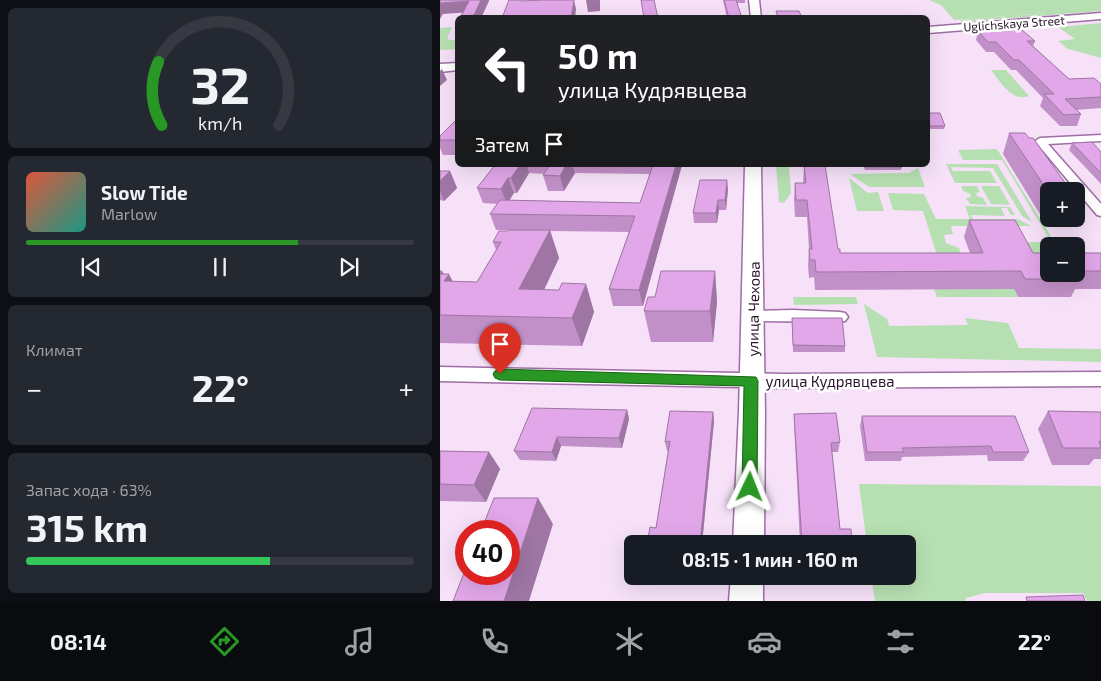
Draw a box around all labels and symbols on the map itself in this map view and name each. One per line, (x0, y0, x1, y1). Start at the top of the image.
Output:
street label: Uglichskaya Street (963, 12, 1066, 34)
street label: улица Чехова (743, 261, 764, 357)
pin (479, 323, 521, 374)
street label: улица Кудрявцева (766, 372, 894, 391)
position arrow (723, 460, 775, 512)
speed limit sign: 40 (455, 520, 520, 585)

